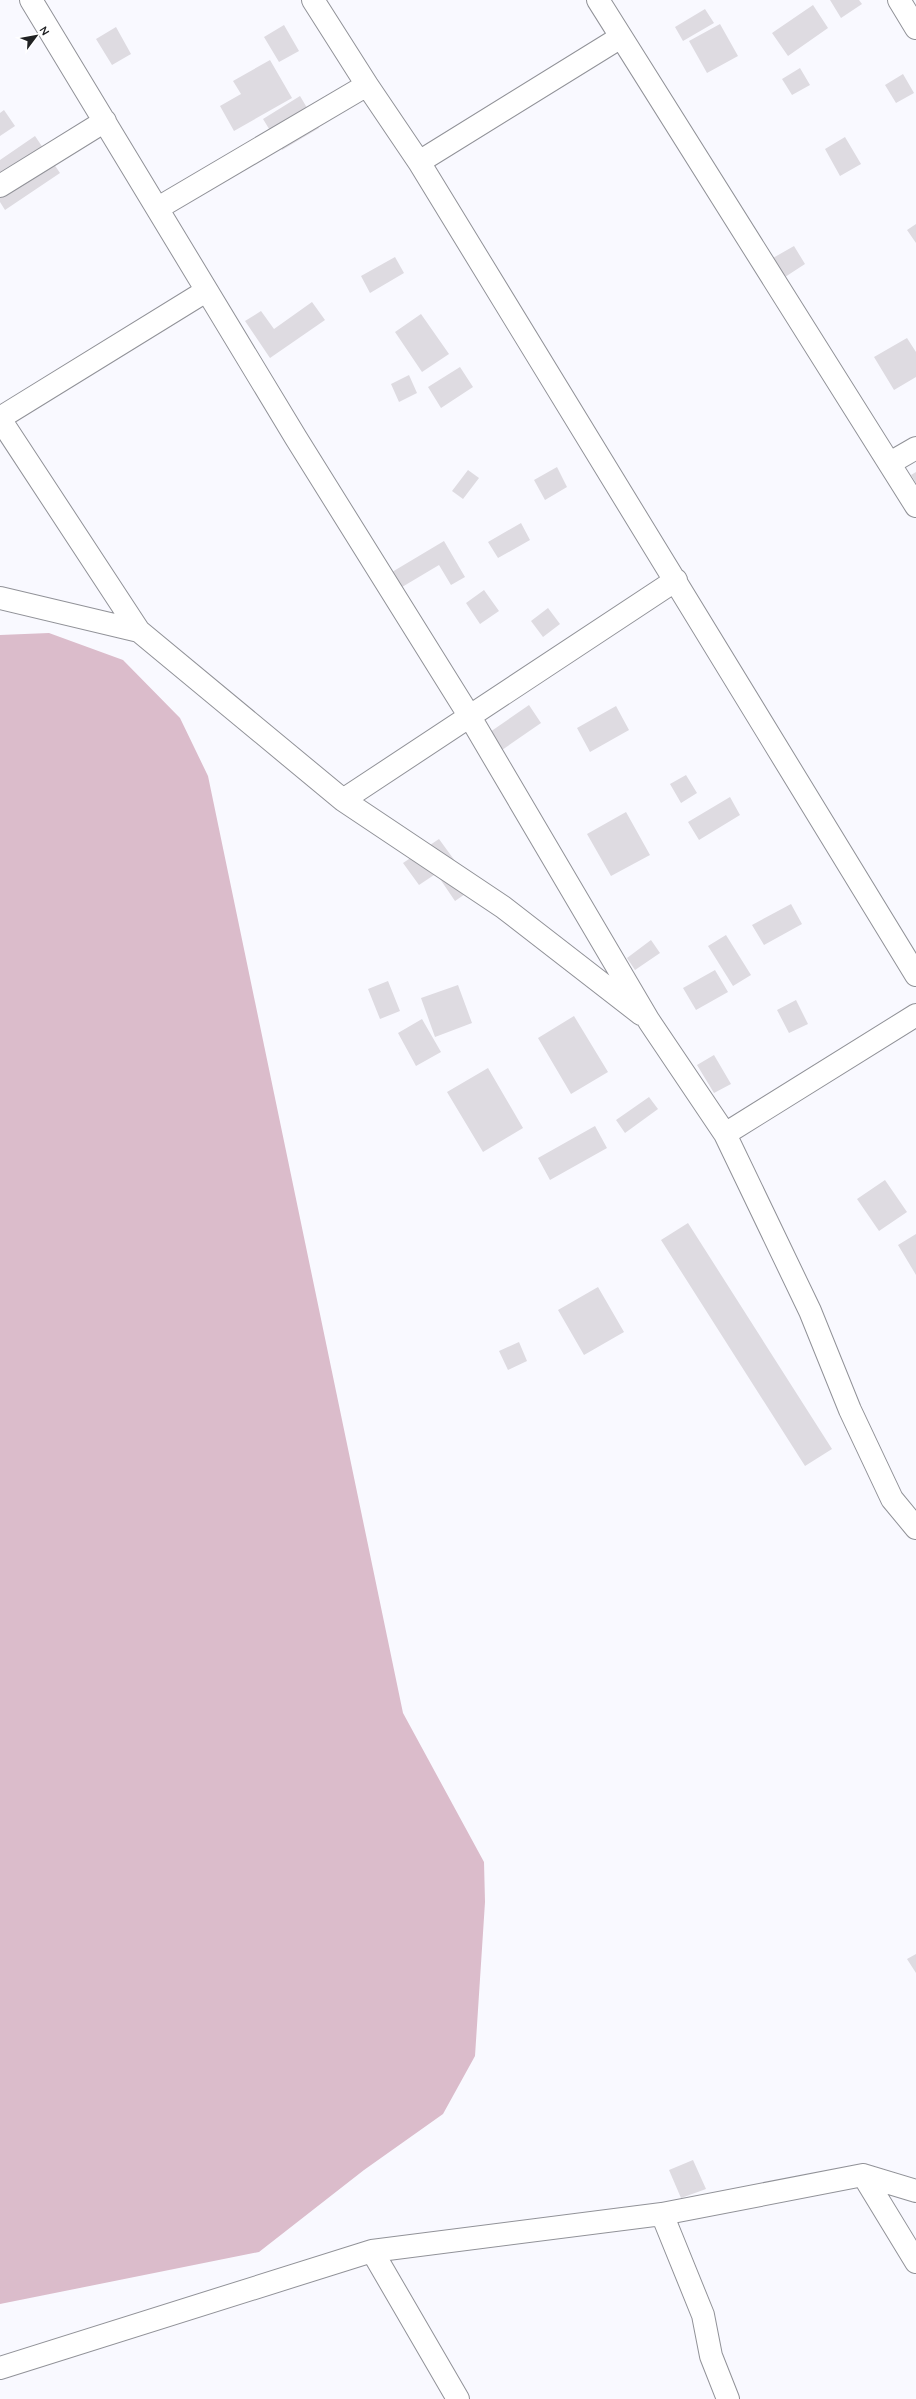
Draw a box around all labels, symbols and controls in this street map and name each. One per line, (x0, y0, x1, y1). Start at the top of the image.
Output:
north arrow (16, 16, 56, 56)
text: N (36, 24, 53, 38)

